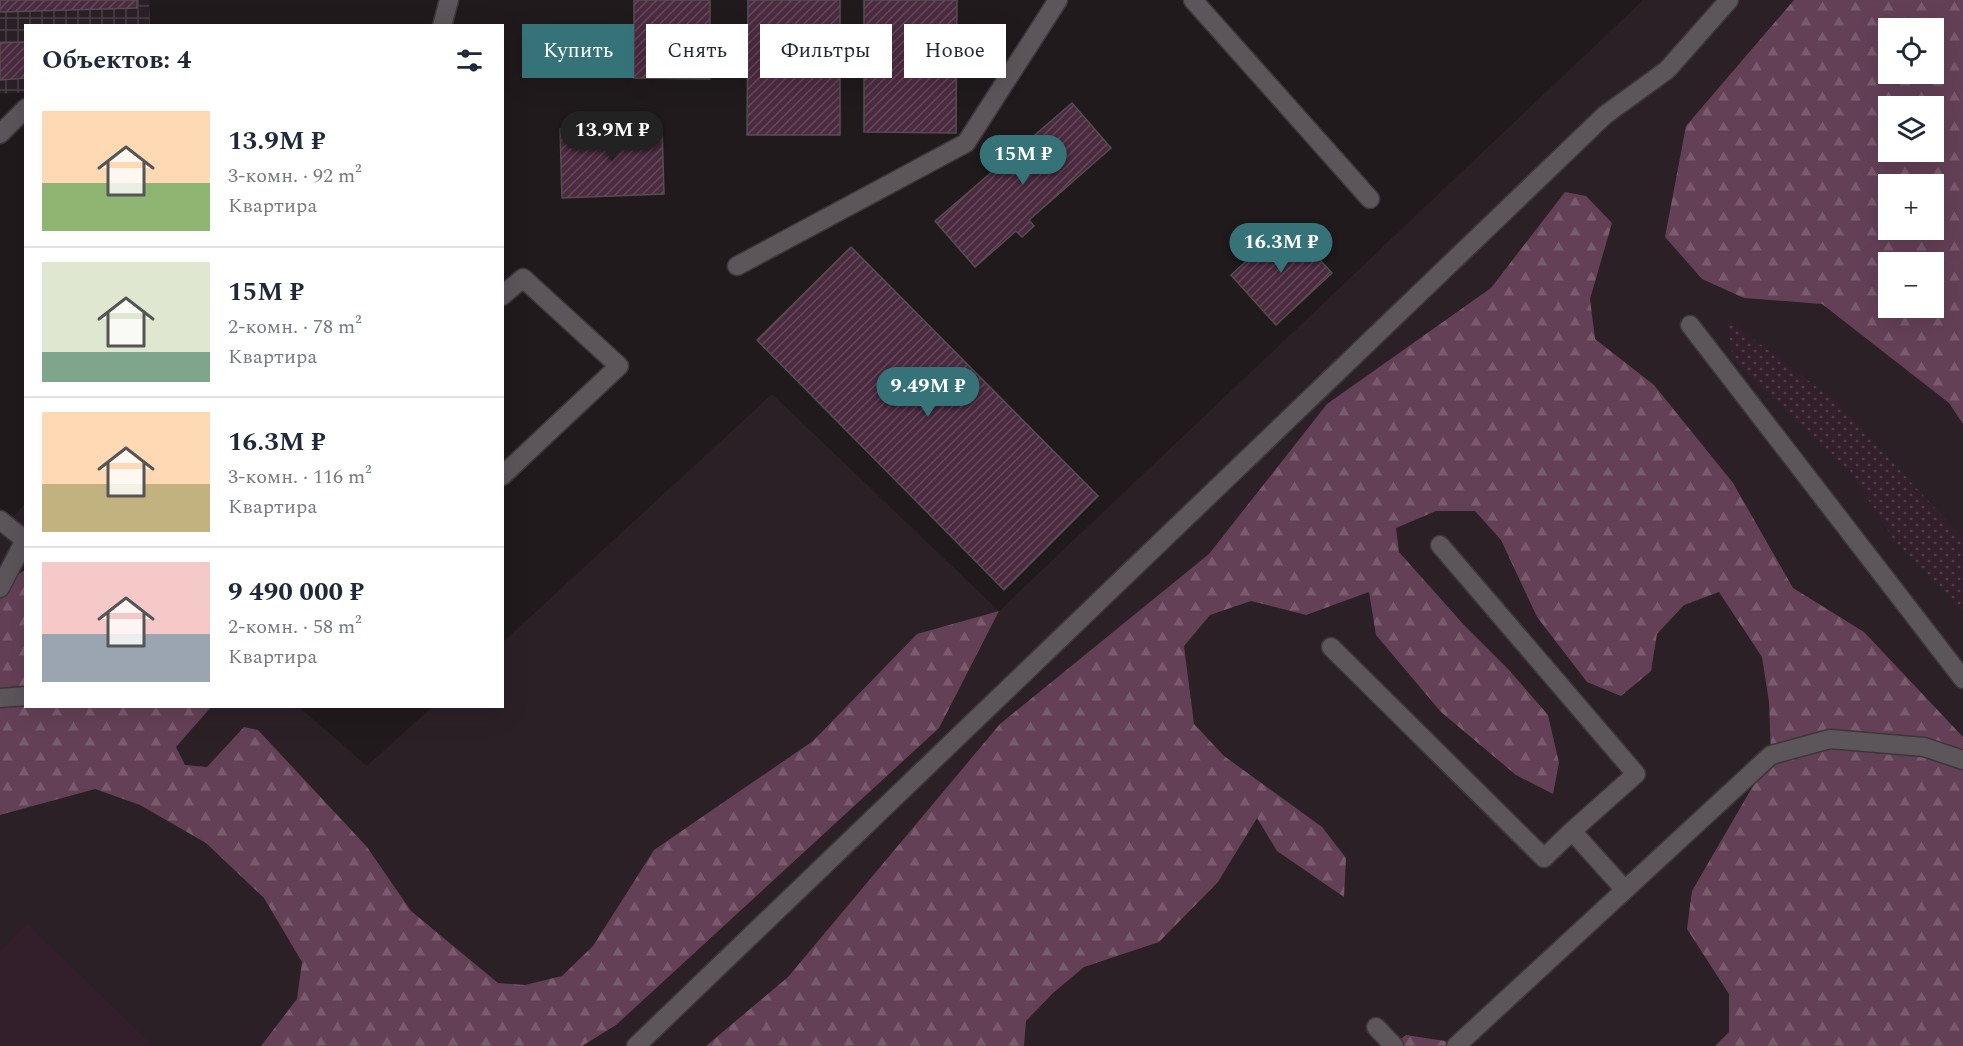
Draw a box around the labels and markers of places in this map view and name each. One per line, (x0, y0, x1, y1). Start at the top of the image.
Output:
pin: 13.9M ₽ (557, 111, 667, 162)
pin: 15M ₽ (981, 135, 1065, 186)
pin: 16.3M ₽ (1226, 223, 1336, 274)
pin: 9.49M ₽ (873, 367, 983, 418)

